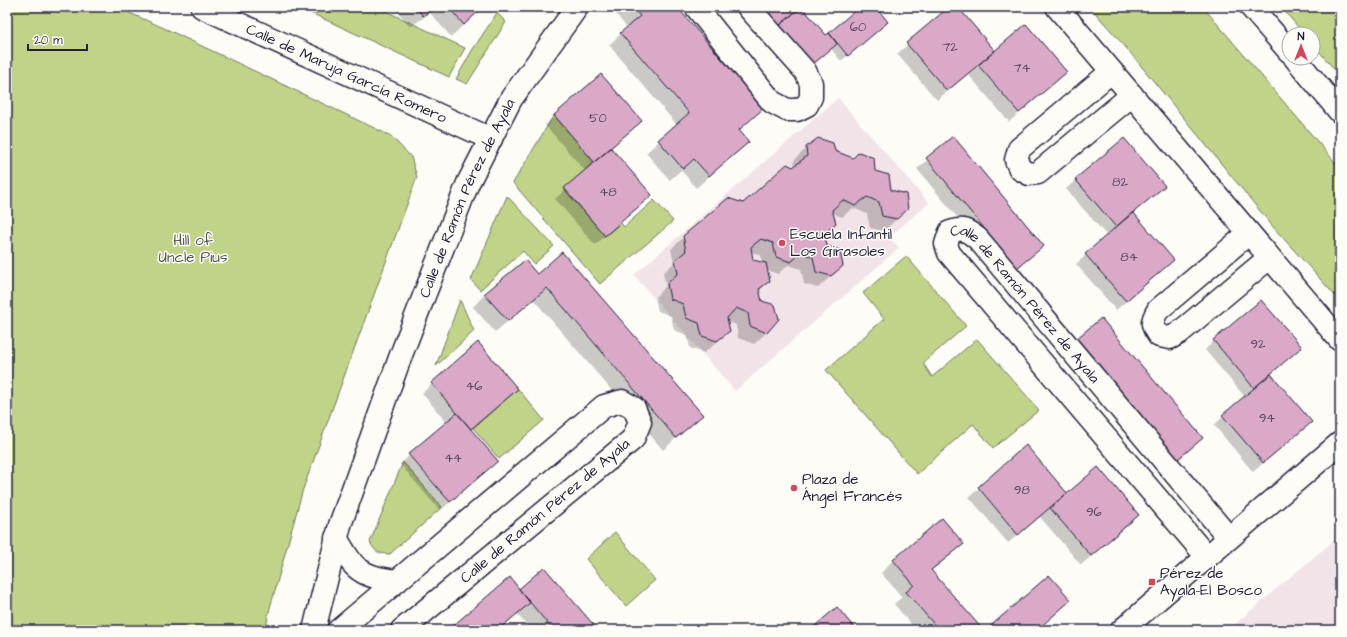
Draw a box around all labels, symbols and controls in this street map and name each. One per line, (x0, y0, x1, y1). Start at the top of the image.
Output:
street label: Calle de Maruja García Romero (243, 18, 451, 128)
house number: 60 (850, 18, 866, 36)
scale bar (28, 26, 87, 52)
north arrow (1281, 26, 1321, 66)
text: N (1298, 29, 1305, 44)
text: 20 m (34, 32, 63, 49)
house number: 72 (942, 38, 958, 56)
house number: 74 (1014, 59, 1031, 77)
street label: Calle de Ramón Pérez de Ayala (414, 95, 520, 301)
house number: 50 (589, 109, 607, 127)
house number: 82 (1112, 173, 1128, 191)
house number: 48 (599, 183, 617, 201)
street label: Calle de Ramón Pérez de Ayala (948, 219, 1105, 388)
place label: Escuela Infantil Los Girasoles (790, 224, 892, 262)
park label: Hill of Uncle Pius (159, 230, 228, 268)
marker: Escuela Infantil Los Girasoles (777, 238, 787, 248)
house number: 84 (1120, 248, 1138, 266)
house number: 92 (1251, 335, 1266, 353)
house number: 46 (466, 377, 483, 395)
house number: 94 (1259, 409, 1275, 427)
street label: Calle de Ramón Pérez de Ayala (456, 433, 635, 589)
house number: 44 (444, 449, 462, 467)
place label: Plaza de Ángel Francés (802, 469, 903, 508)
house number: 98 (1014, 481, 1030, 499)
marker: Plaza de Ángel Francés (789, 483, 799, 493)
house number: 96 (1086, 503, 1102, 521)
place label: Pérez de Ayala-El Bosco (1160, 563, 1262, 602)
marker: Pérez de Ayala-El Bosco (1147, 577, 1157, 587)

